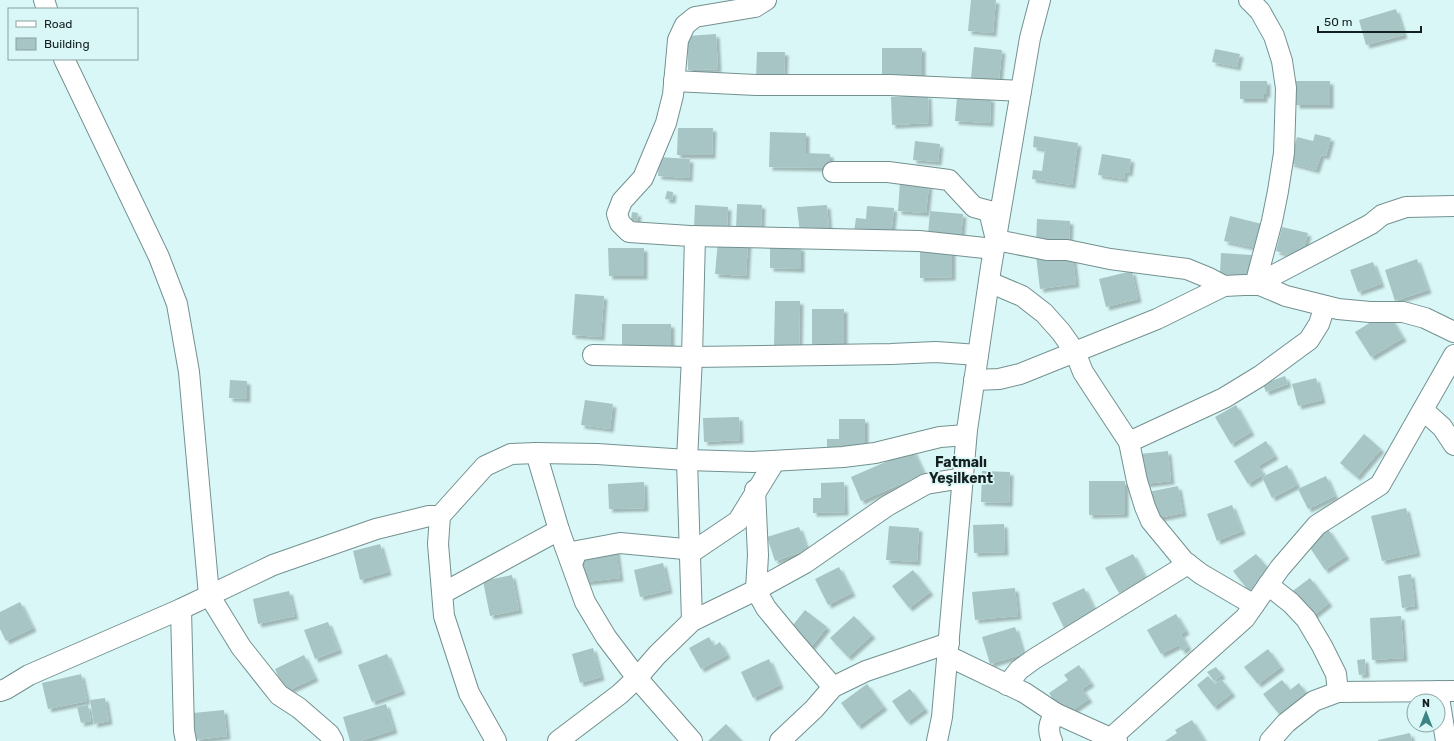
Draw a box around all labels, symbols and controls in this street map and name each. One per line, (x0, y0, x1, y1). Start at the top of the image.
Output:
legend (8, 8, 138, 60)
scale bar (1318, 8, 1421, 34)
text: 50 m (1324, 15, 1352, 29)
text: Road (44, 17, 72, 31)
text: Building (44, 37, 90, 51)
district label: Fatmalı Yeşilkent (929, 454, 993, 487)
north arrow (1406, 693, 1446, 733)
text: N (1422, 697, 1430, 710)

